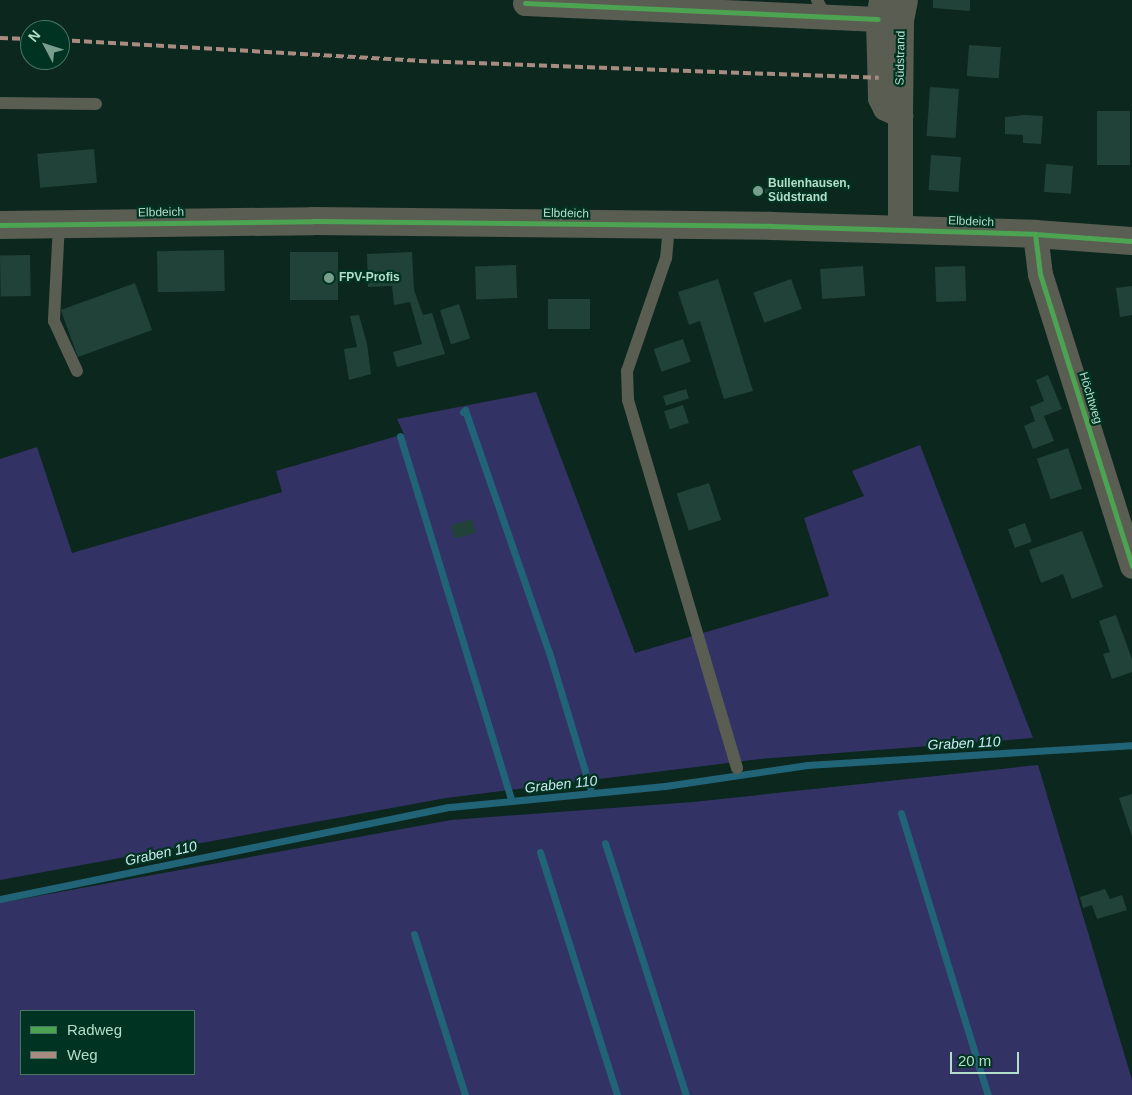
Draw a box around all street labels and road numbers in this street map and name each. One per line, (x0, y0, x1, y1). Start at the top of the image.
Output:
street label: Südstrand (893, 31, 909, 85)
street label: Elbdeich (138, 205, 184, 221)
street label: Elbdeich (543, 206, 589, 222)
street label: Elbdeich (948, 214, 994, 230)
street label: Höchtweg (1075, 370, 1105, 426)

